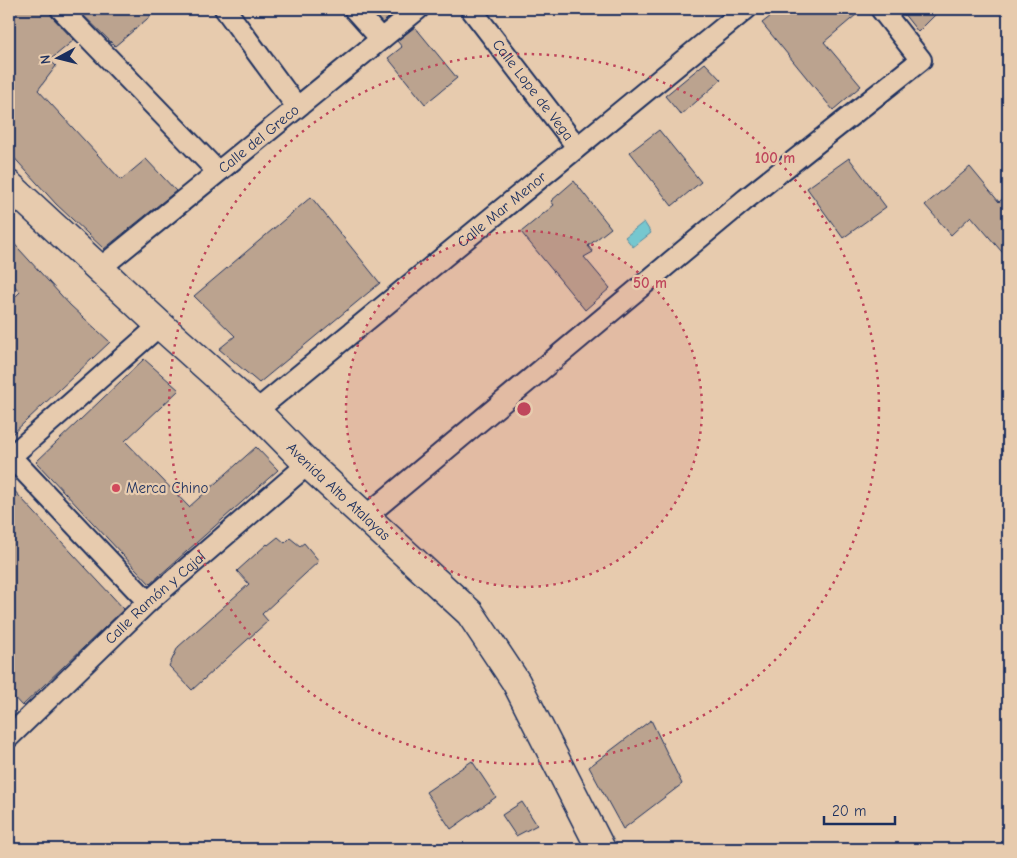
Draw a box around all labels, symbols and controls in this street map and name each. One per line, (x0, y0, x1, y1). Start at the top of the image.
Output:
north arrow (32, 32, 82, 82)
street label: Calle Lope de Vega (489, 36, 578, 144)
text: N (37, 54, 55, 65)
street label: Calle del Greco (215, 101, 303, 177)
text: 100 m (755, 149, 795, 167)
street label: Calle Mar Menor (454, 168, 550, 251)
text: 50 m (633, 274, 667, 292)
centre of rings (515, 400, 533, 418)
street label: Avenida Alto Atalayas (283, 439, 394, 544)
place label: Merca Chino (126, 479, 209, 497)
marker: Merca Chino (110, 482, 122, 494)
street label: Calle Ramón y Cajal (101, 547, 209, 648)
scale bar (824, 793, 896, 825)
text: 20 m (832, 802, 866, 820)

